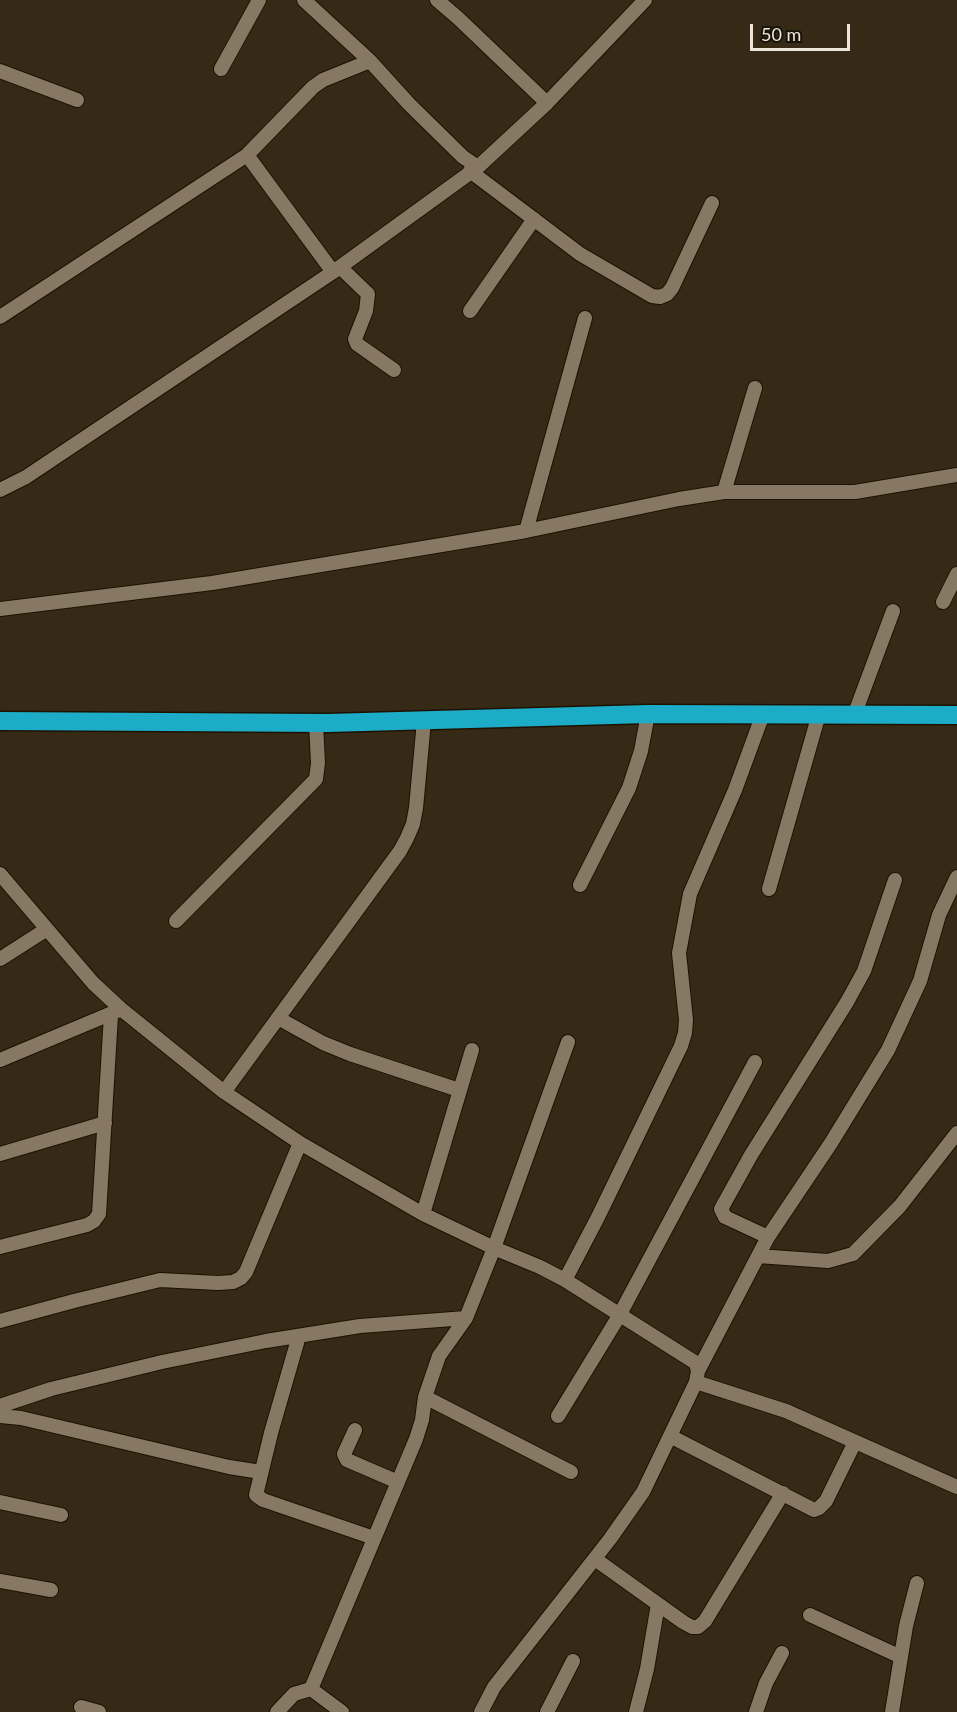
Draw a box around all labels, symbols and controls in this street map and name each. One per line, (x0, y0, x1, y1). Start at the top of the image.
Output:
scale bar (753, 12, 854, 50)
text: 50 m (761, 23, 801, 45)

